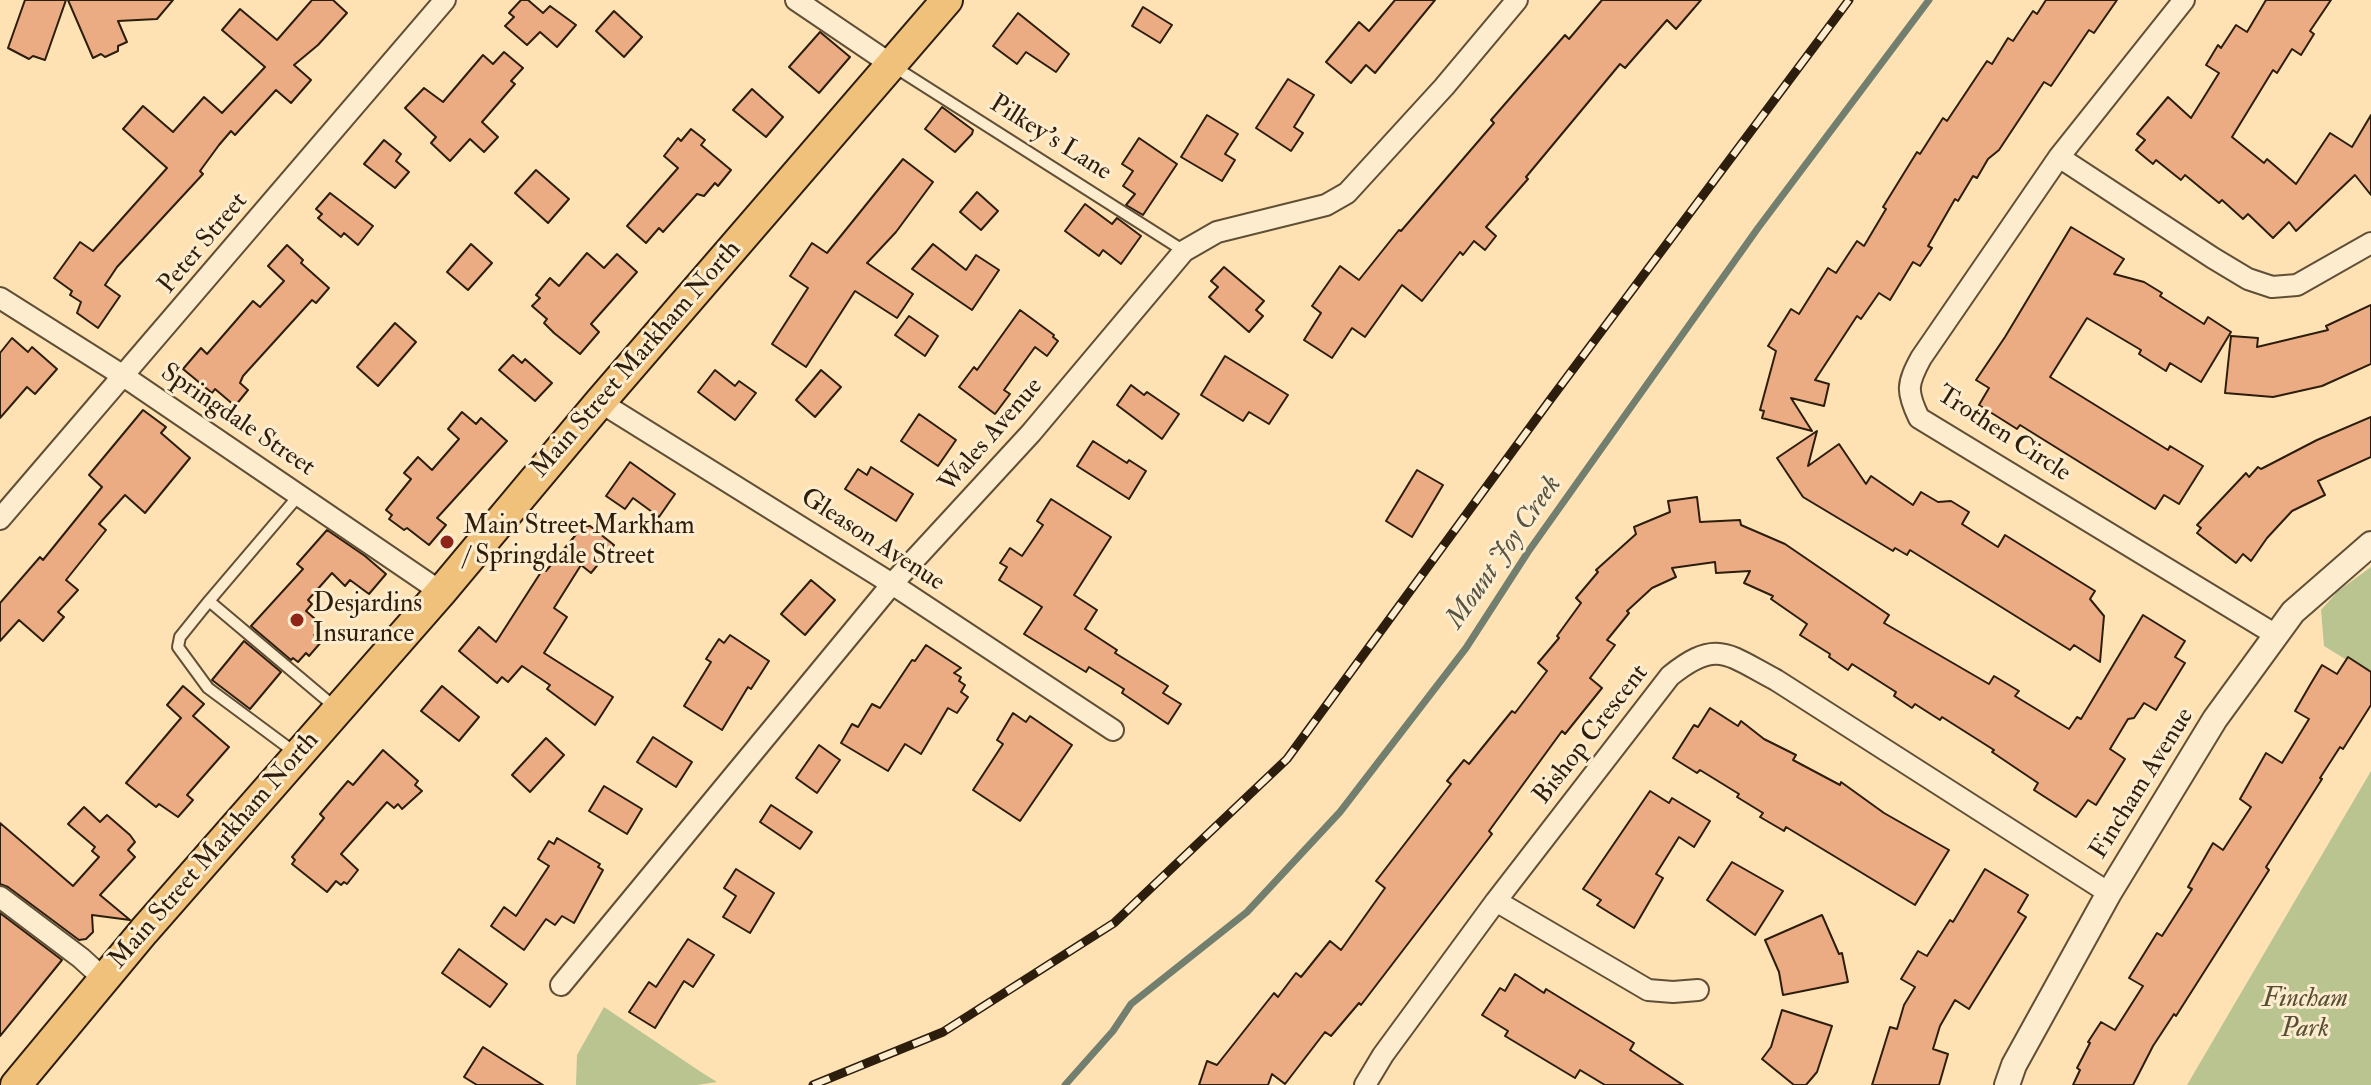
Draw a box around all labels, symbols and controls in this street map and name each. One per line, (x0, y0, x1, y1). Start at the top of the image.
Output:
street label: Pilkey's Lane (983, 89, 1117, 189)
street label: Peter Street (153, 187, 255, 301)
street label: Main Street Markham North (525, 235, 749, 485)
street label: Springdale Street (154, 358, 320, 484)
street label: Wales Avenue (934, 372, 1050, 500)
street label: Trothen Circle (1930, 380, 2076, 490)
water label: Mount Joy Creek (1440, 470, 1570, 636)
street label: Gleason Avenue (794, 483, 950, 599)
place label: Main Street Markham / Springdale Street (463, 511, 695, 572)
marker: Main Street Markham / Springdale Street (438, 533, 456, 551)
place label: Desjardins Insurance (313, 589, 422, 650)
marker: Desjardins Insurance (288, 611, 306, 629)
street label: Bishop Crescent (1528, 659, 1656, 811)
street label: Fincham Avenue (2084, 703, 2202, 865)
street label: Main Street Markham North (103, 726, 327, 976)
park label: Fincham Park (2262, 984, 2348, 1046)

